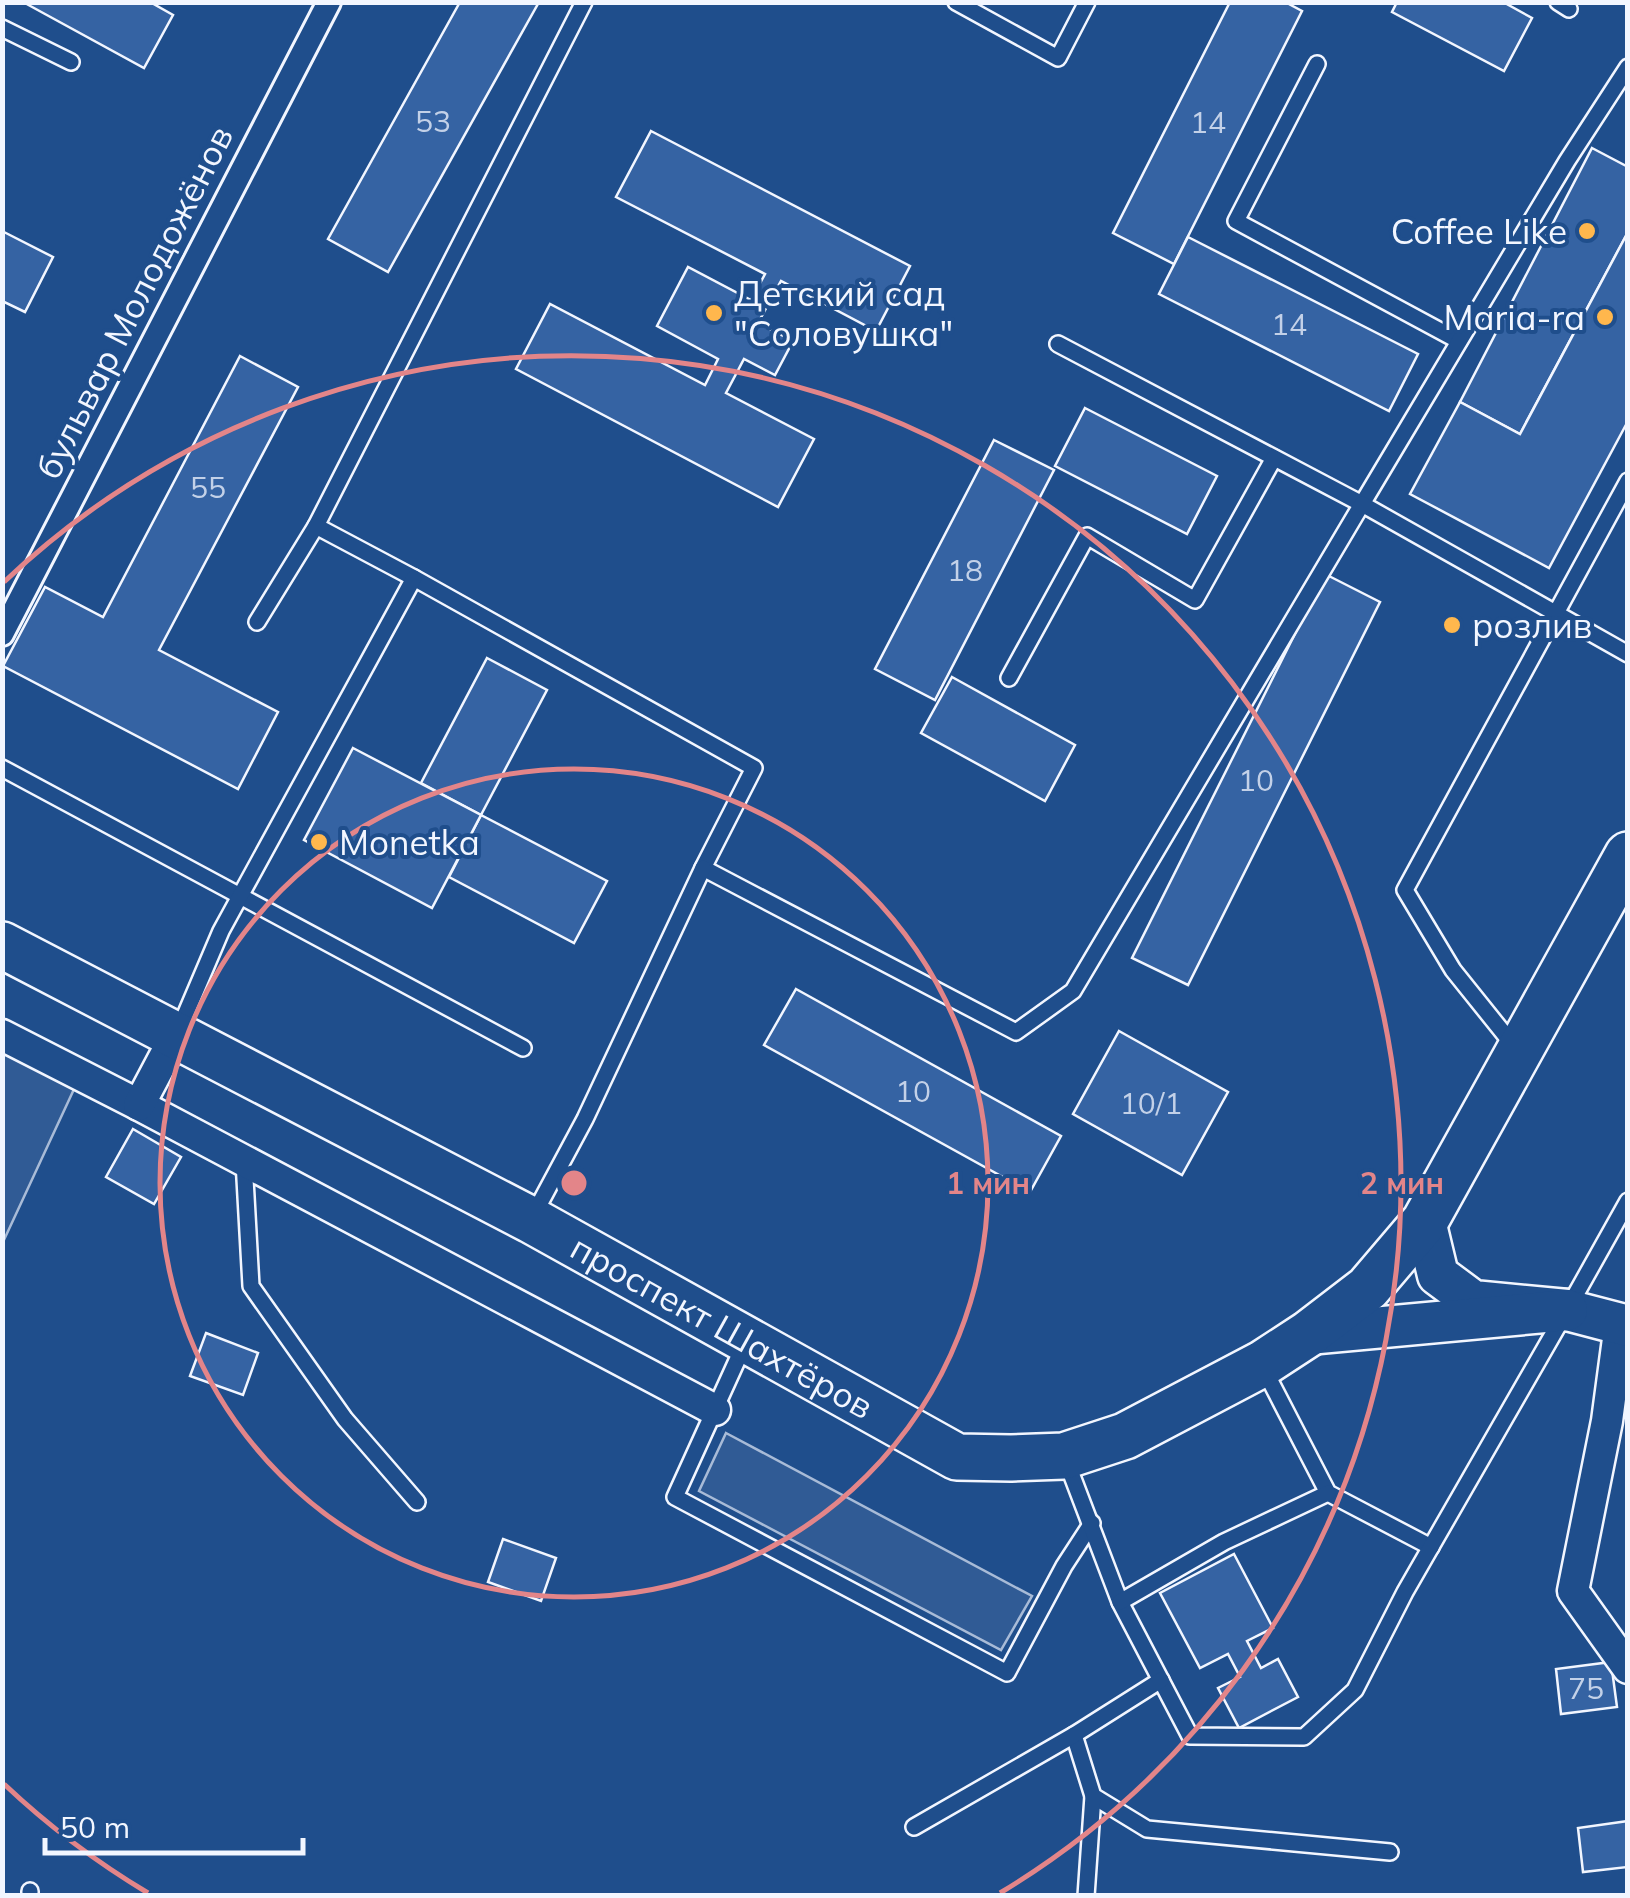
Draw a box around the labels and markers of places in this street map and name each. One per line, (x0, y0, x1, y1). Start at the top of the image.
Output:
place label: Coffee Like (1391, 209, 1567, 253)
marker: Coffee Like (1576, 220, 1598, 242)
place label: Детский сад "Соловушка" (734, 271, 953, 355)
place label: Maria-ra (1443, 295, 1585, 339)
marker: Детский сад "Соловушка" (703, 302, 725, 324)
marker: Maria-ra (1594, 306, 1616, 328)
place label: розлив (1472, 603, 1592, 647)
marker: розлив (1441, 614, 1463, 636)
place label: Monetka (339, 820, 480, 864)
marker: Monetka (308, 831, 330, 853)
centre of rings (556, 1165, 592, 1201)

